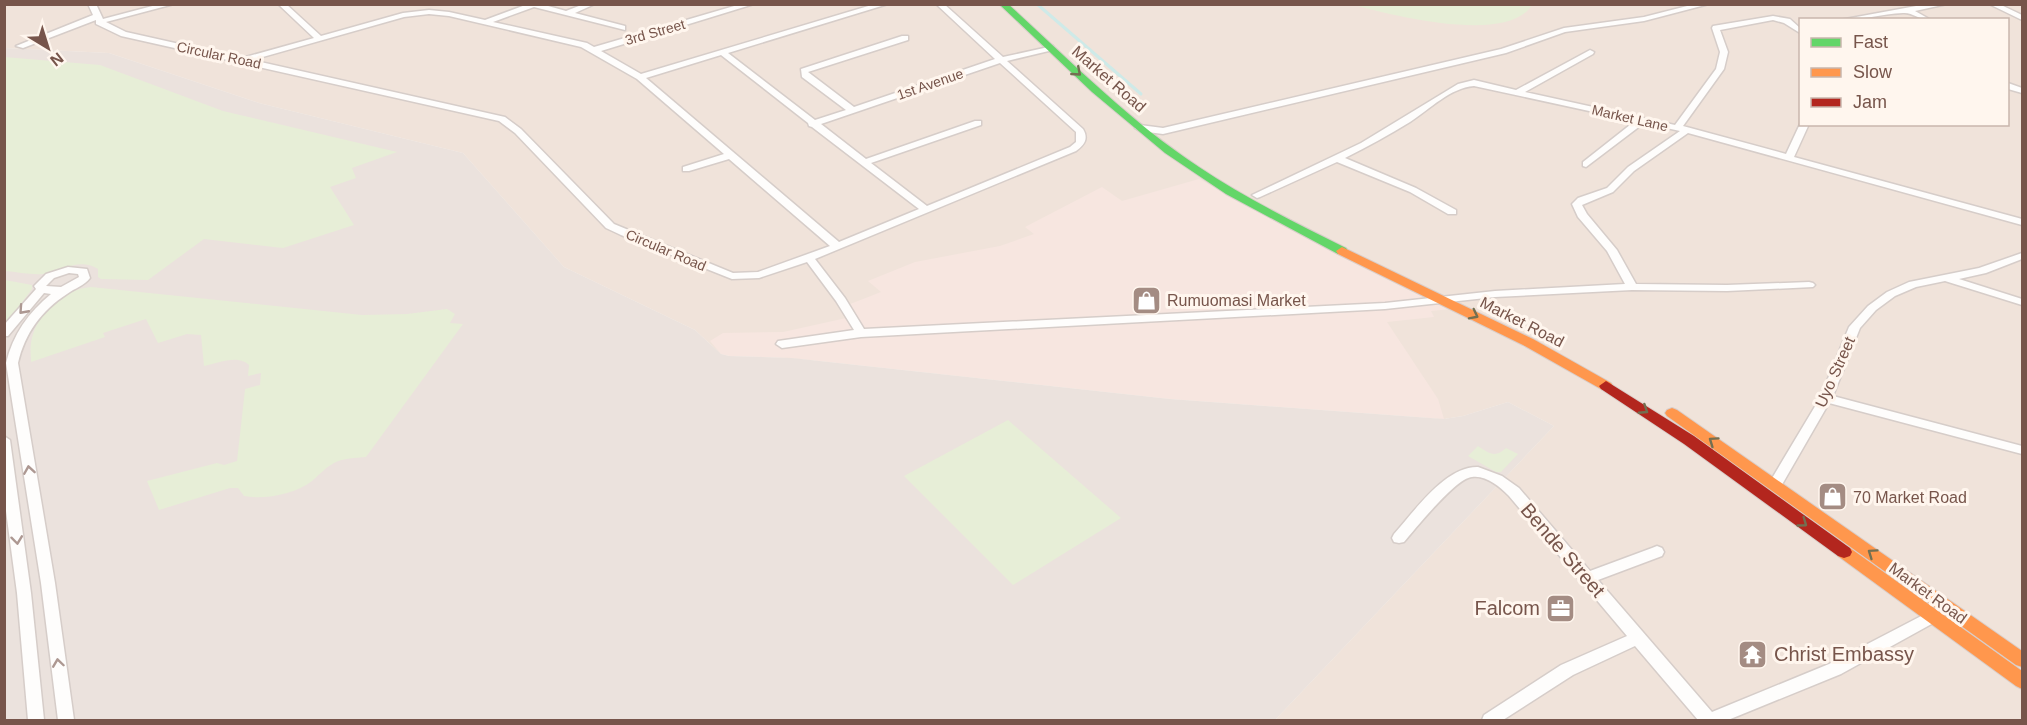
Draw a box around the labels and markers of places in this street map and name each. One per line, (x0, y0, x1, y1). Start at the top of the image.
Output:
shop icon: Rumuomasi Market (1130, 284, 1162, 316)
place label: Rumuomasi Market (1167, 292, 1306, 309)
shop icon: 70 Market Road (1816, 481, 1848, 513)
place label: 70 Market Road (1853, 489, 1967, 506)
office icon: Falcom (1545, 592, 1577, 624)
place label: Falcom (1474, 597, 1540, 619)
temple icon: Christ Embassy (1737, 638, 1769, 670)
place label: Christ Embassy (1774, 643, 1914, 665)

